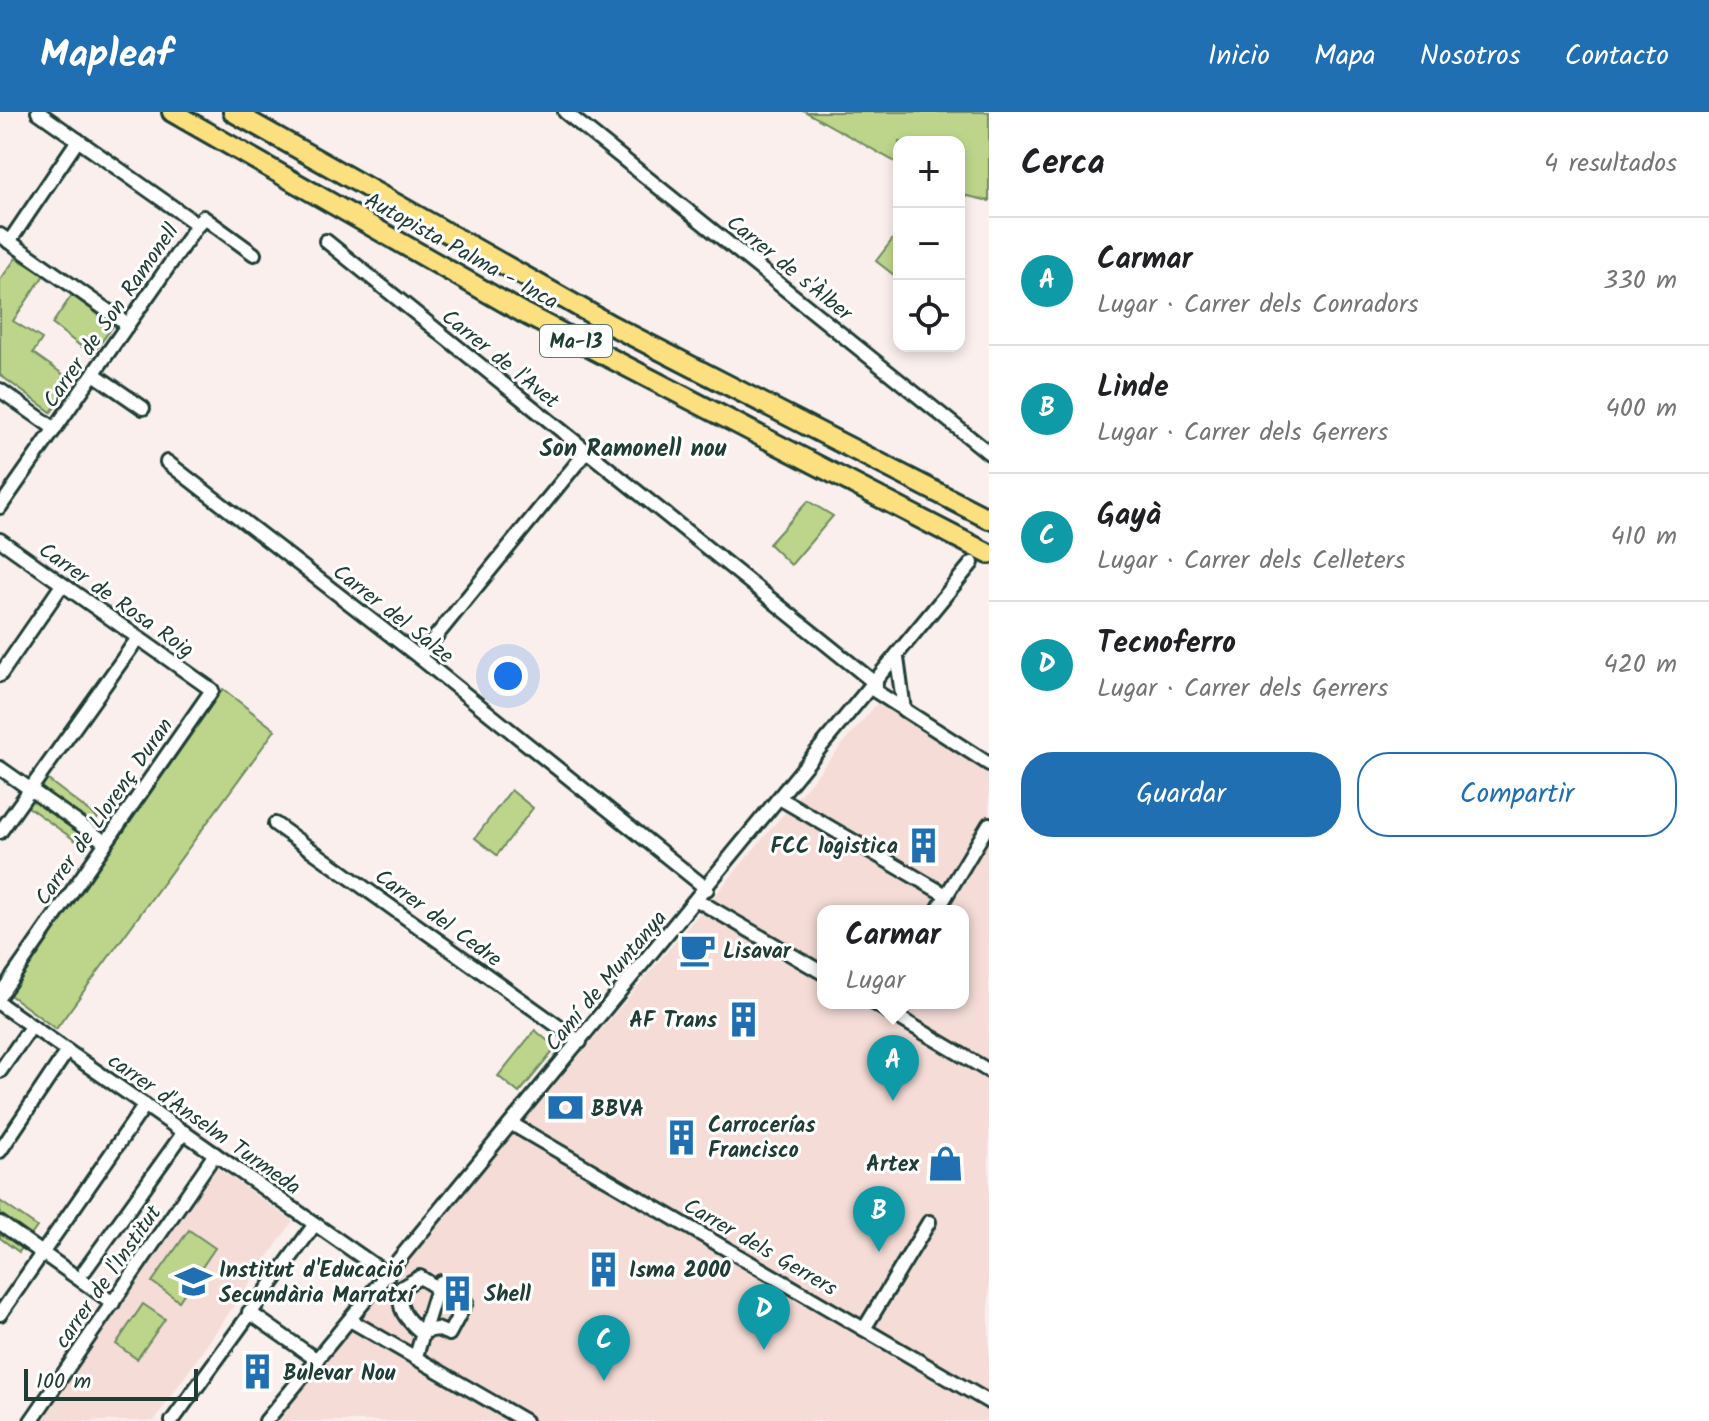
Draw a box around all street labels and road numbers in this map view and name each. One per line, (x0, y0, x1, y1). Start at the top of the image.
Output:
street label: Autopista Palma - Inca (357, 184, 564, 320)
street label: Carrer de s'Àlber (718, 207, 861, 332)
street label: Carrer de Son Ramonell (35, 216, 190, 416)
street label: Carrer de l'Avet (433, 301, 567, 419)
road number: Ma-13 (540, 325, 612, 357)
street label: Carrer de Rosa Roig (30, 534, 201, 668)
street label: Carrer del Salze (324, 556, 461, 674)
street label: Carrer de Llorenç Duran (27, 711, 183, 914)
street label: Carrer del Cedre (366, 861, 509, 977)
street label: Camí de Muntanya (537, 903, 677, 1060)
street label: carrer d'Anselm Turmeda (100, 1045, 308, 1205)
street label: Carrer dels Gerrers (676, 1190, 844, 1307)
street label: carrer de l'Institut (46, 1198, 172, 1356)

